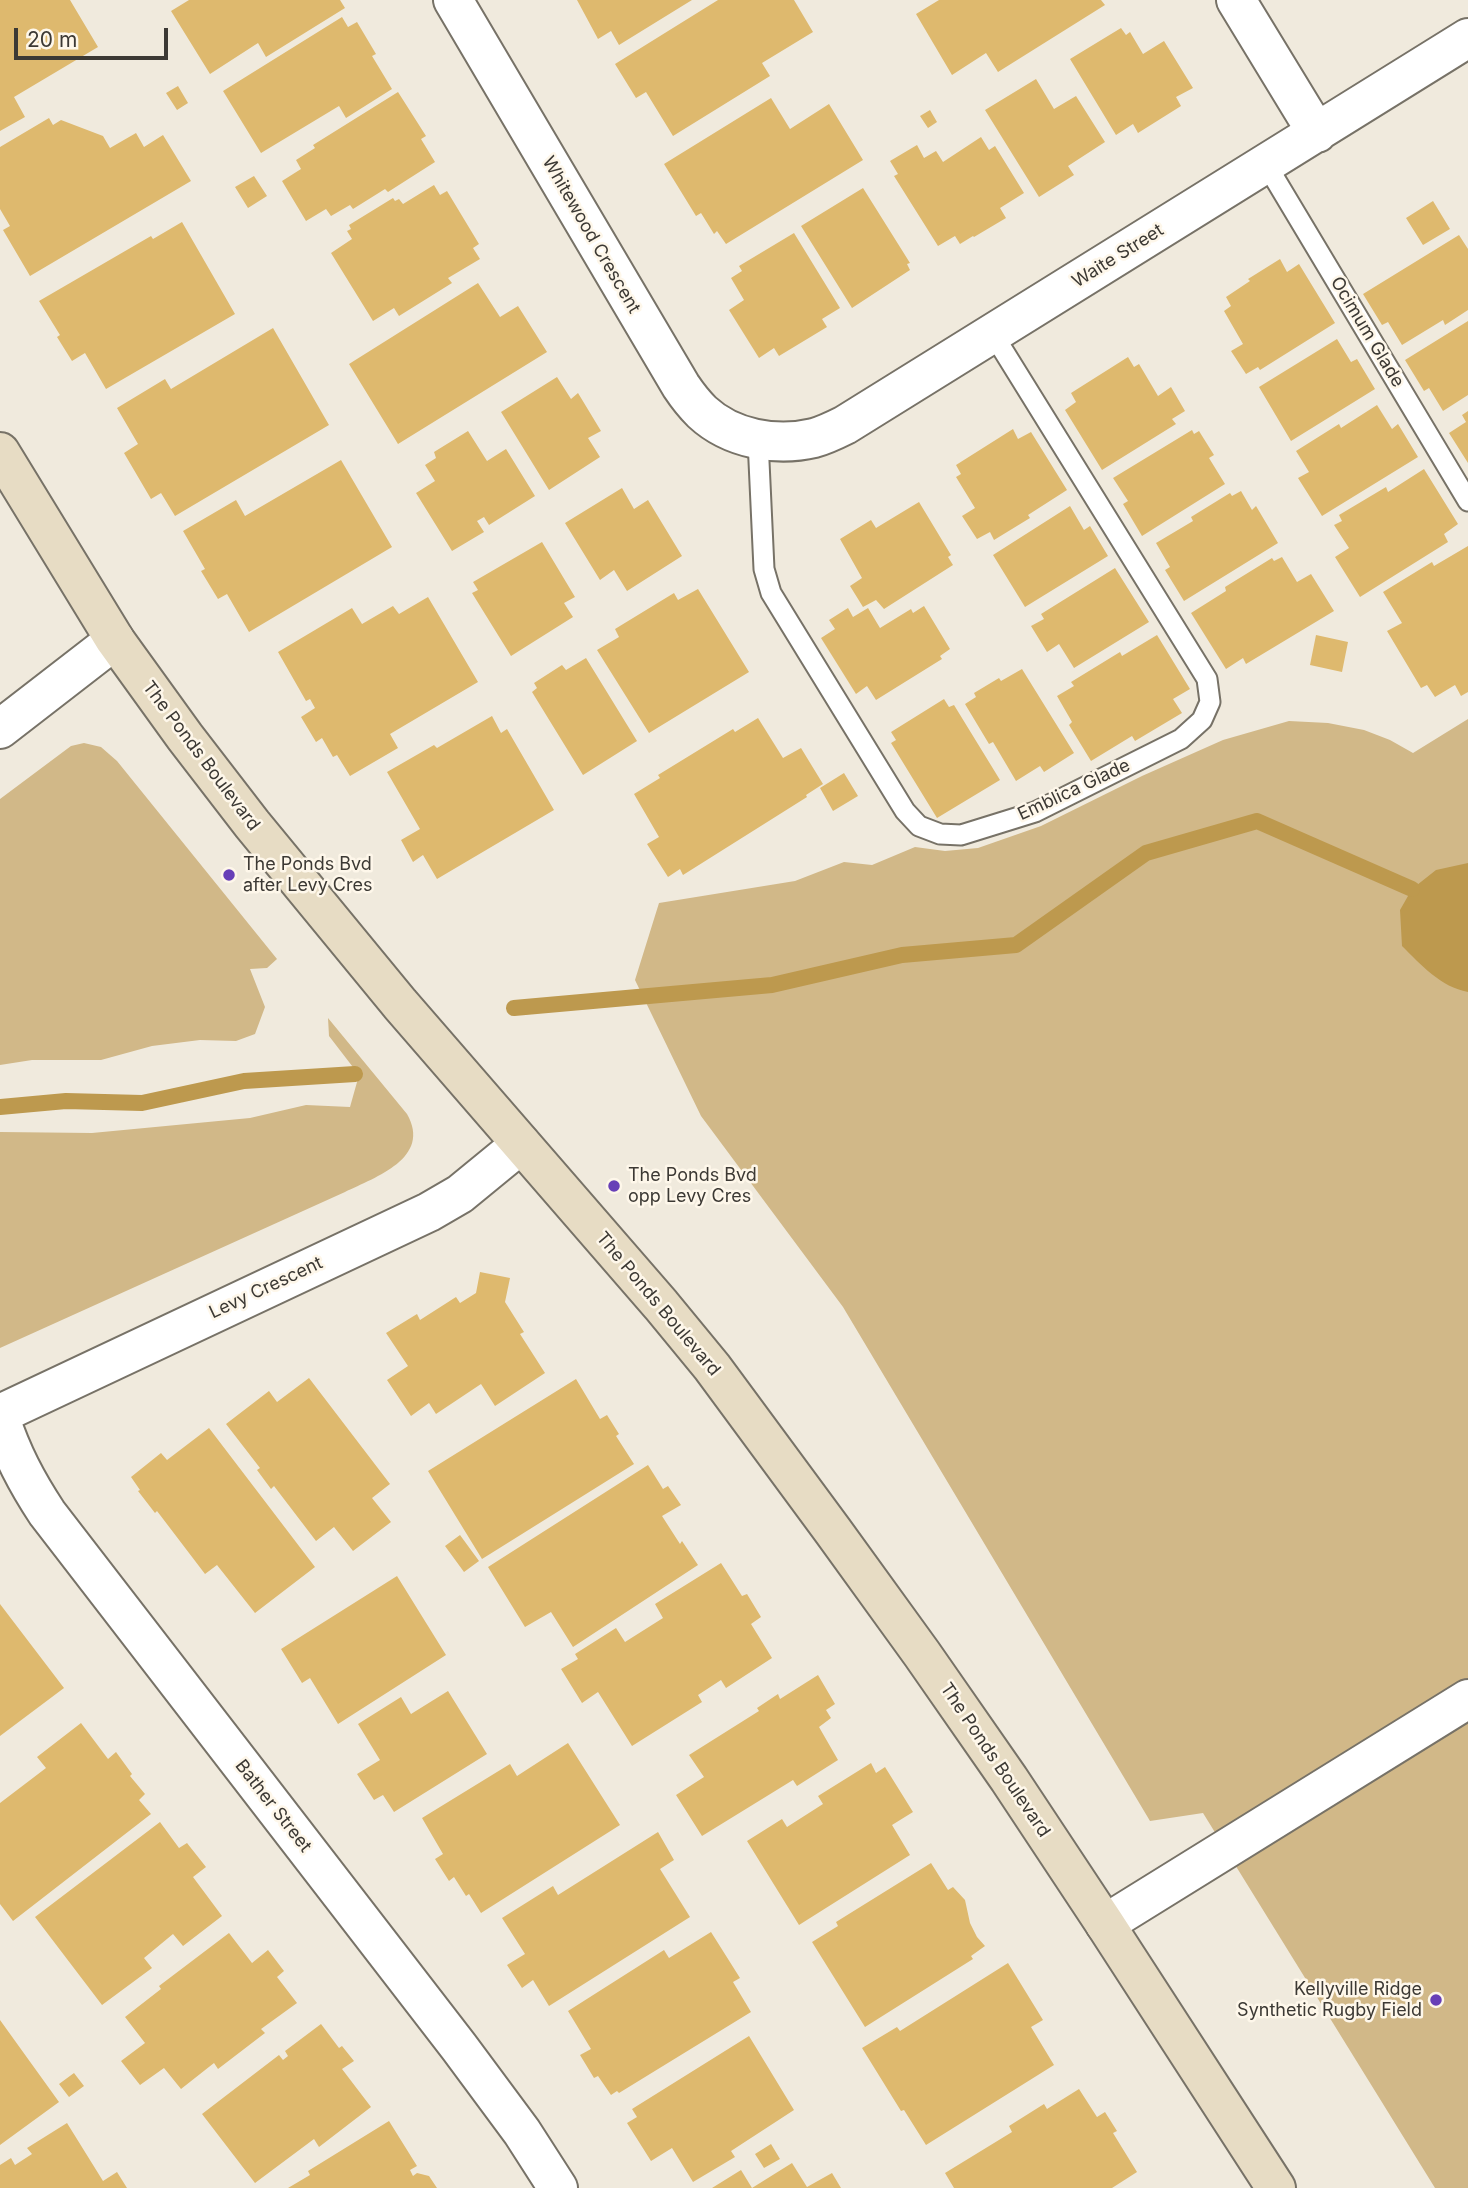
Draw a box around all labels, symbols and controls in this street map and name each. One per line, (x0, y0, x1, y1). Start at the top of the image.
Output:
scale bar (18, 14, 172, 58)
text: 20 m (27, 27, 77, 52)
street label: Whitewood Crescent (537, 153, 645, 317)
street label: Waite Street (1068, 219, 1168, 293)
street label: Ocimum Glade (1326, 273, 1408, 391)
street label: The Ponds Boulevard (138, 677, 264, 835)
street label: Emblica Glade (1014, 755, 1134, 825)
place label: The Ponds Bvd after Levy Cres (243, 854, 372, 896)
marker: The Ponds Bvd after Levy Cres (221, 867, 237, 883)
place label: The Ponds Bvd opp Levy Cres (628, 1165, 757, 1208)
marker: The Ponds Bvd opp Levy Cres (606, 1178, 622, 1194)
street label: The Ponds Boulevard (591, 1228, 725, 1380)
street label: Levy Crescent (206, 1252, 326, 1324)
street label: The Ponds Boulevard (935, 1679, 1055, 1841)
street label: Bather Street (230, 1755, 316, 1857)
place label: Kellyville Ridge Synthetic Rugby Field (1237, 1979, 1422, 2022)
marker: Kellyville Ridge Synthetic Rugby Field (1428, 1992, 1444, 2008)

